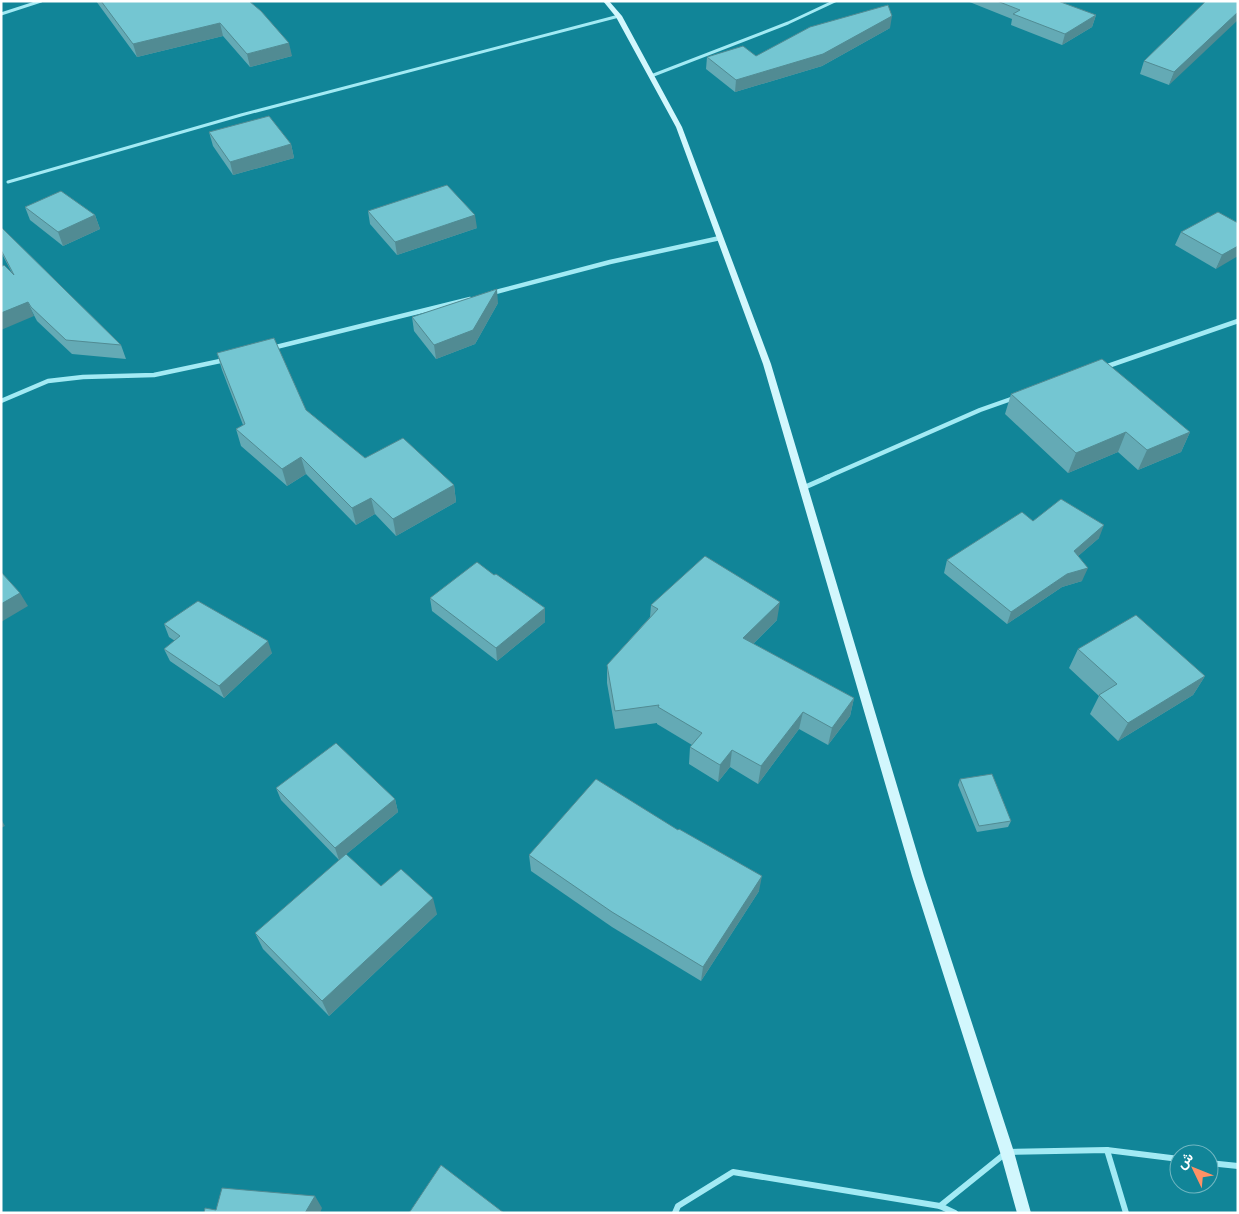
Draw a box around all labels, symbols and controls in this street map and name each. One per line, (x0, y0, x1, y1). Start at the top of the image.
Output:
north arrow (1169, 1144, 1219, 1194)
text: ش (1173, 1148, 1197, 1172)

